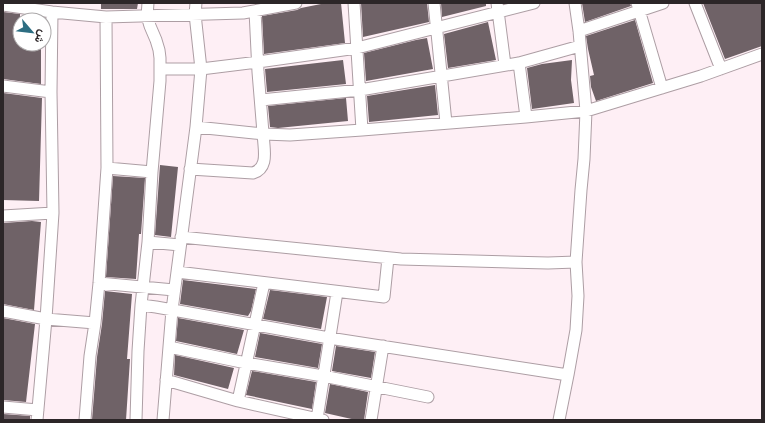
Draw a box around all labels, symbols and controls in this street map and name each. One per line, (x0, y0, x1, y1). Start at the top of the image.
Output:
north arrow (12, 12, 52, 52)
text: ش (32, 28, 50, 46)

